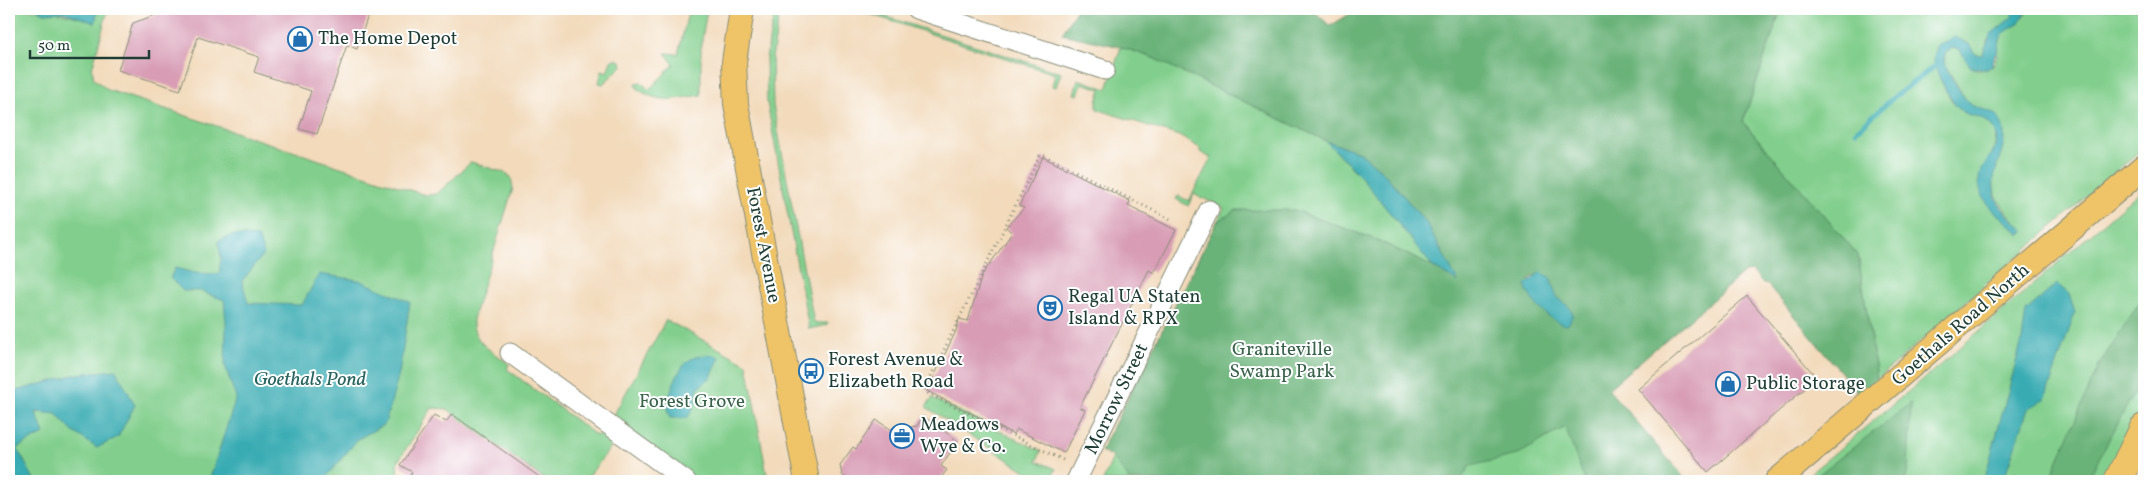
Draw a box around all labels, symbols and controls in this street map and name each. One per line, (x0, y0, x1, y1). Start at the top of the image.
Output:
shop icon: The Home Depot (287, 26, 313, 52)
place label: The Home Depot (318, 26, 458, 52)
scale bar (30, 28, 149, 60)
text: 50 m (38, 36, 70, 57)
street label: Forest Avenue (739, 185, 787, 305)
street label: Goethals Road North (1886, 258, 2036, 392)
place label: Regal UA Staten Island & RPX (1068, 284, 1201, 332)
theatre icon: Regal UA Staten Island & RPX (1037, 295, 1063, 321)
park label: Graniteville Swamp Park (1230, 337, 1334, 385)
street label: Morrow Street (1079, 339, 1155, 459)
place label: Forest Avenue & Elizabeth Road (828, 347, 963, 395)
bus stop icon: Forest Avenue & Elizabeth Road (798, 358, 824, 384)
water label: Goethals Pond (254, 366, 367, 394)
shop icon: Public Storage (1715, 371, 1741, 397)
place label: Public Storage (1746, 371, 1865, 397)
park label: Forest Grove (639, 389, 745, 415)
place label: Meadows Wye & Co. (920, 412, 1006, 460)
office icon: Meadows Wye & Co. (889, 423, 915, 449)

